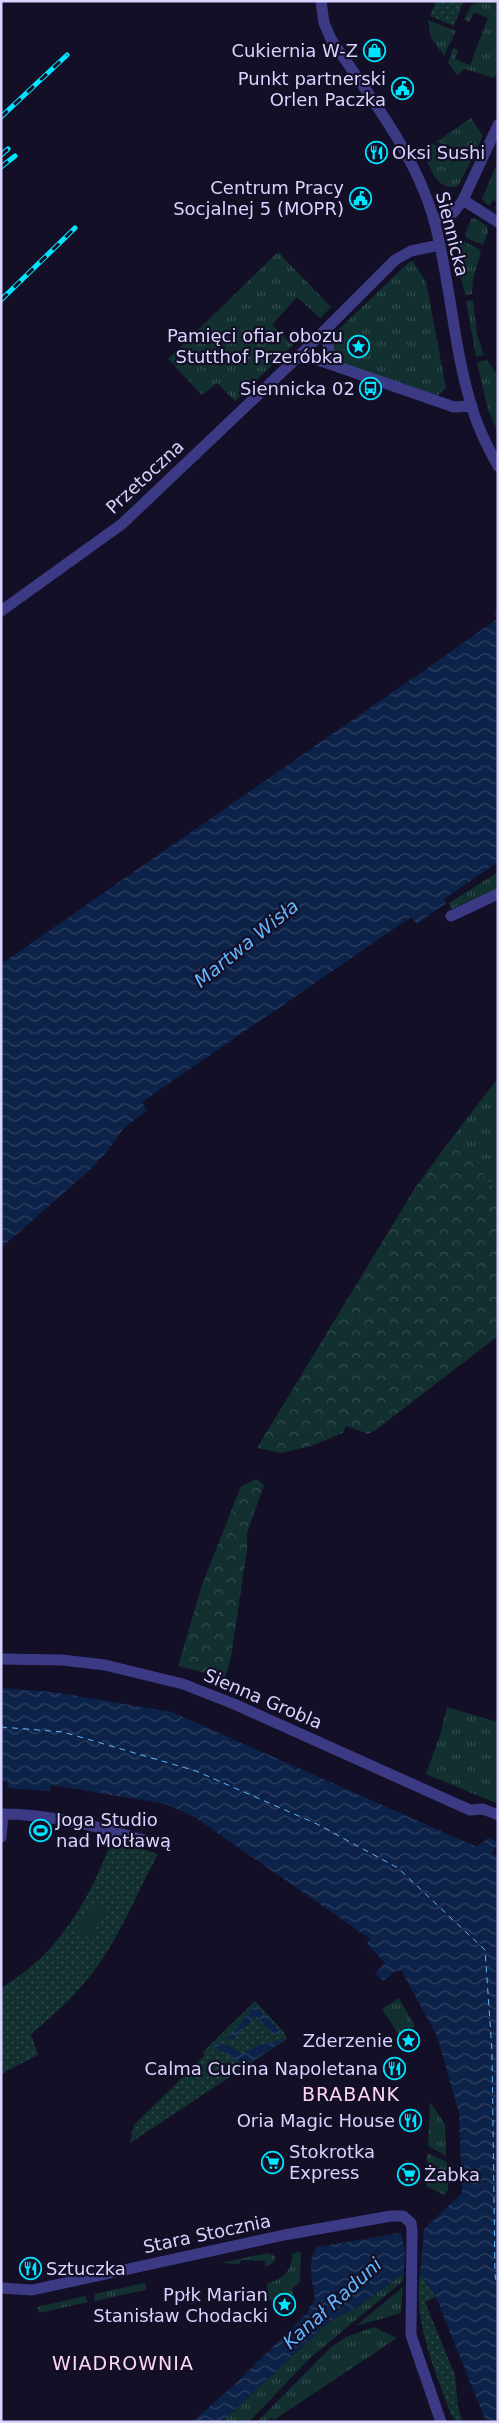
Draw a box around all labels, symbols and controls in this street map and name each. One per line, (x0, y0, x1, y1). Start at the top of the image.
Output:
shop icon: Cukiernia W-Z (362, 39, 386, 63)
place label: Cukiernia W-Z (231, 40, 358, 61)
place label: Punkt partnerski Orlen Paczka (238, 68, 386, 110)
public building icon: Punkt partnerski Orlen Paczka (390, 77, 414, 101)
restaurant icon: Oksi Sushi (364, 141, 388, 165)
place label: Oksi Sushi (392, 142, 485, 163)
place label: Centrum Pracy Socjalnej 5 (MOPR) (173, 177, 344, 219)
public building icon: Centrum Pracy Socjalnej 5 (MOPR) (348, 186, 372, 210)
street label: Siennicka (432, 189, 473, 278)
place label: Pamięci ofiar obozu Stutthof Przeróbka (167, 325, 343, 367)
place icon: Pamięci ofiar obozu Stutthof Przeróbka (347, 334, 371, 358)
bus stop icon: Siennicka 02 (359, 377, 383, 401)
place label: Siennicka 02 (240, 378, 355, 399)
street label: Przetoczna (102, 435, 188, 518)
water label: Martwa Wisła (189, 894, 303, 992)
street label: Sienna Grobla (201, 1664, 326, 1733)
place label: Joga Studio nad Motławą (55, 1809, 171, 1851)
sports icon: Joga Studio nad Motławą (28, 1818, 52, 1842)
place icon: Zderzenie (397, 2029, 421, 2053)
place label: Zderzenie (303, 2030, 393, 2051)
restaurant icon: Calma Cucina Napoletana (382, 2057, 406, 2081)
place label: Calma Cucina Napoletana (145, 2058, 378, 2079)
district label: BRABANK (302, 2083, 400, 2105)
restaurant icon: Oria Magic House (399, 2109, 423, 2133)
place label: Oria Magic House (237, 2110, 395, 2131)
place label: Stokrotka Express (289, 2141, 375, 2183)
supermarket icon: Stokrotka Express (261, 2150, 285, 2174)
supermarket icon: Żabka (396, 2163, 420, 2187)
place label: Żabka (424, 2164, 480, 2185)
street label: Stara Stocznia (141, 2210, 273, 2257)
water label: Kanał Raduni (278, 2253, 386, 2353)
restaurant icon: Sztuczka (18, 2257, 42, 2281)
place label: Sztuczka (46, 2258, 126, 2279)
place label: Ppłk Marian Stanisław Chodacki (93, 2284, 268, 2326)
place icon: Ppłk Marian Stanisław Chodacki (272, 2293, 296, 2317)
district label: WIADROWNIA (52, 2352, 194, 2374)

